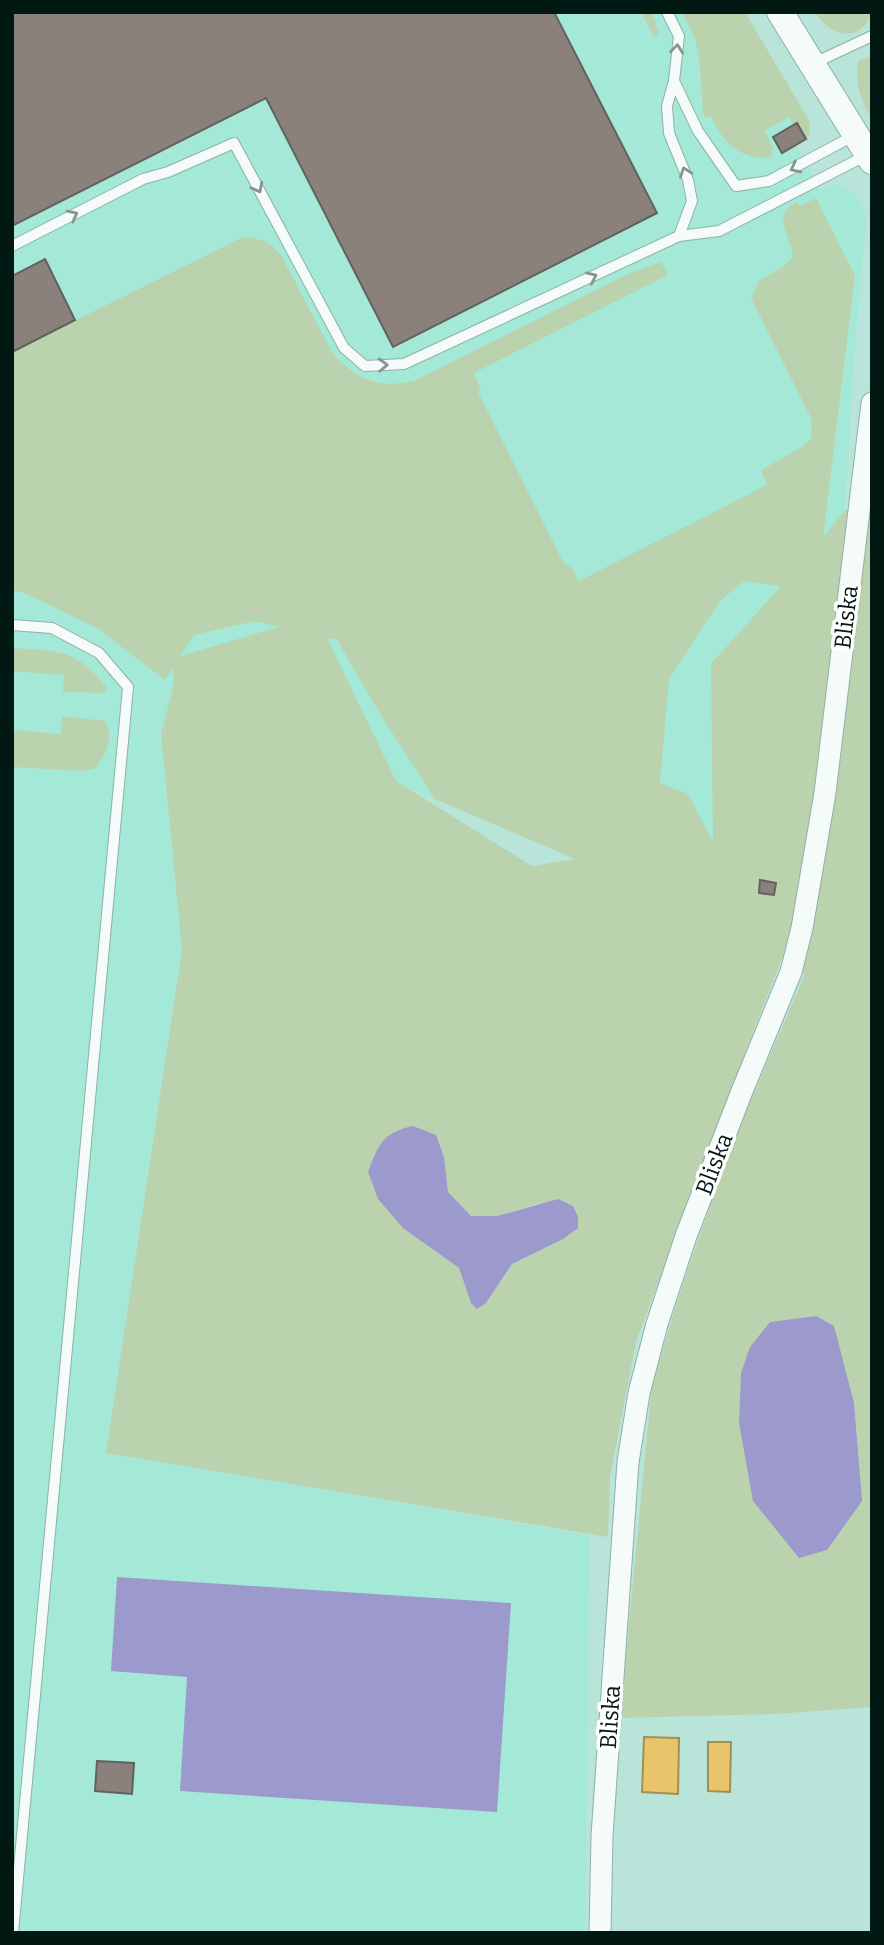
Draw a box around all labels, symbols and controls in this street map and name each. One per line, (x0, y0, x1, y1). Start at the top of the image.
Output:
one-way arrow (669, 43, 684, 54)
one-way arrow (790, 160, 802, 174)
one-way arrow (679, 166, 693, 178)
one-way arrow (250, 180, 263, 193)
one-way arrow (66, 209, 78, 223)
one-way arrow (584, 271, 597, 285)
one-way arrow (378, 357, 389, 372)
street label: Bliska (828, 583, 864, 650)
street label: Bliska (689, 1129, 739, 1199)
street label: Bliska (594, 1684, 626, 1750)

